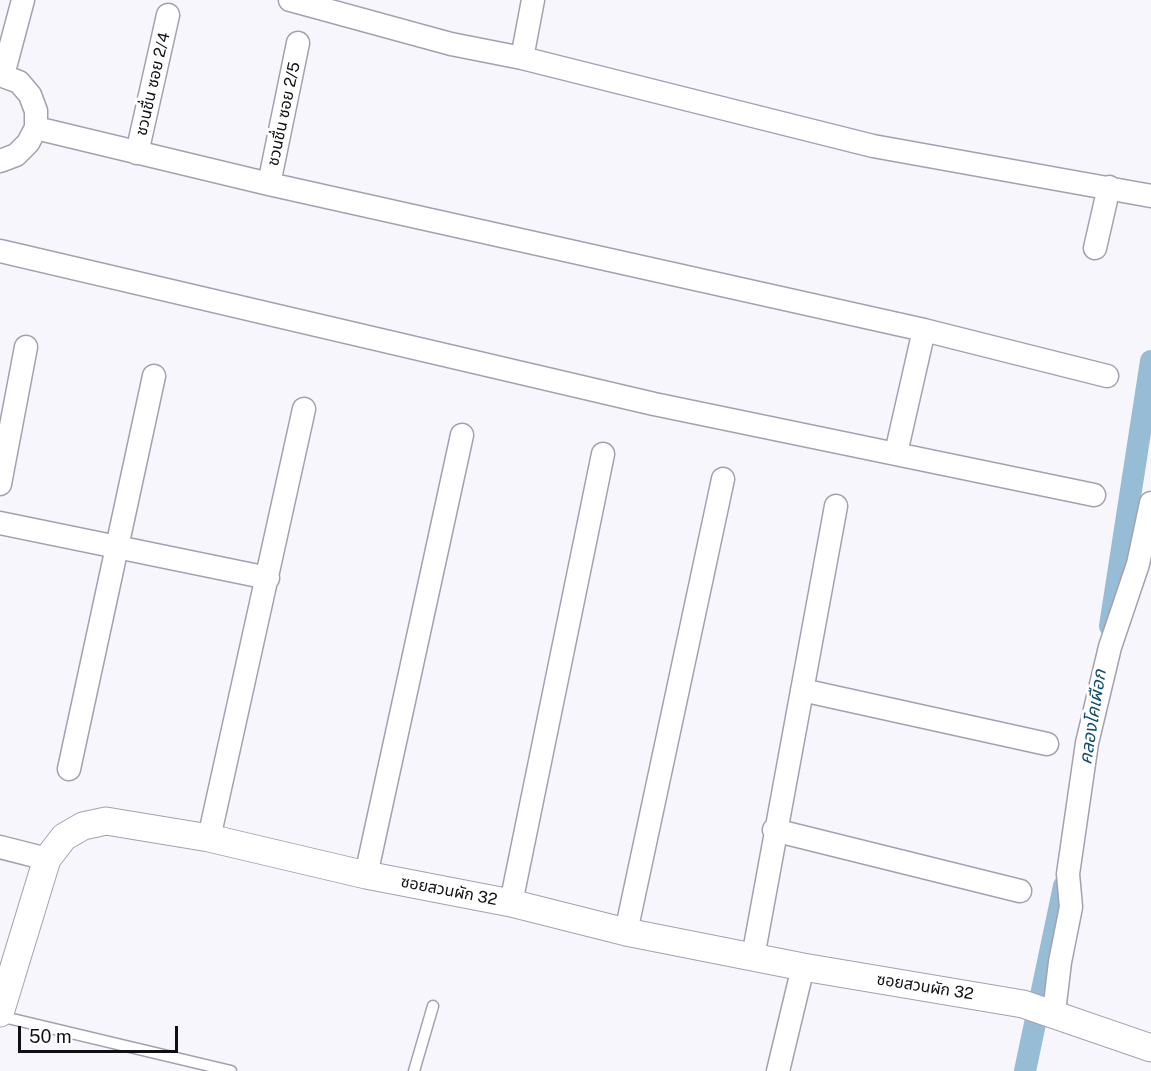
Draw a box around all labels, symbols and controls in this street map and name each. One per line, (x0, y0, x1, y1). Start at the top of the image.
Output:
street label: ชวนชื่น ซอย 2/4 (132, 30, 174, 138)
street label: ชวนชื่น ซอย 2/5 (264, 60, 304, 168)
water label: คลองโคเผือก (1075, 668, 1111, 766)
street label: ซอยสวนผัก 32 (399, 872, 499, 910)
street label: ซอยสวนผัก 32 (875, 970, 975, 1004)
scale bar (21, 1014, 182, 1052)
text: 50 m (29, 1026, 72, 1047)

